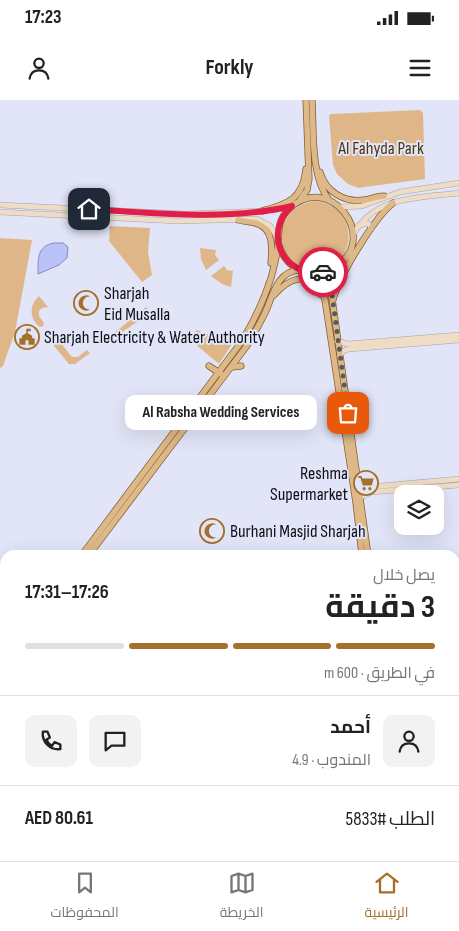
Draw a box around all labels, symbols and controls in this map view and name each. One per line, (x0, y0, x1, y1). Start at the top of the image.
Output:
text: 17:23 (25, 6, 62, 29)
icon: person (25, 54, 53, 82)
text: Forkly (206, 54, 254, 81)
icon: menu (406, 54, 434, 82)
park label: Al Fahyda Park (337, 138, 424, 159)
pin (68, 188, 110, 230)
icon: home (75, 195, 103, 223)
courier (298, 247, 348, 297)
icon: car (309, 258, 337, 286)
place label: Sharjah Eid Musalla (104, 283, 170, 325)
mosque icon: Sharjah Eid Musalla (73, 290, 99, 316)
public building icon: Sharjah Electricity & Water Authority (14, 324, 40, 350)
place label: Sharjah Electricity & Water Authority (44, 327, 265, 348)
pin (327, 392, 369, 434)
callout: Al Rabsha Wedding Services (125, 396, 318, 430)
icon: bag (334, 399, 362, 427)
text: Al Rabsha Wedding Services (143, 403, 299, 422)
place label: Reshma Supermarket (270, 463, 349, 505)
supermarket icon: Reshma Supermarket (353, 470, 379, 496)
map controls (394, 485, 444, 535)
button: layers (394, 485, 444, 535)
mosque icon: Burhani Masjid Sharjah (199, 518, 225, 544)
place label: Burhani Masjid Sharjah (230, 521, 366, 542)
text: يصل خلال (373, 566, 435, 585)
text: 17:26–17:31 (25, 581, 109, 604)
text: 3 دقيقة (325, 588, 435, 627)
text: في الطريق · 600 m (324, 664, 435, 683)
button: phone (25, 715, 77, 767)
button: chat (89, 715, 141, 767)
button: person (383, 715, 435, 767)
text: أحمد (330, 716, 371, 739)
text: المندوب · 4.9 (292, 751, 371, 770)
text: AED 80.61 (25, 807, 93, 830)
text: الطلب #5833 (346, 808, 435, 831)
tab: المحفوظات (51, 869, 119, 925)
tab: الخريطة (220, 869, 263, 925)
tab: الرئيسية (365, 869, 408, 925)

